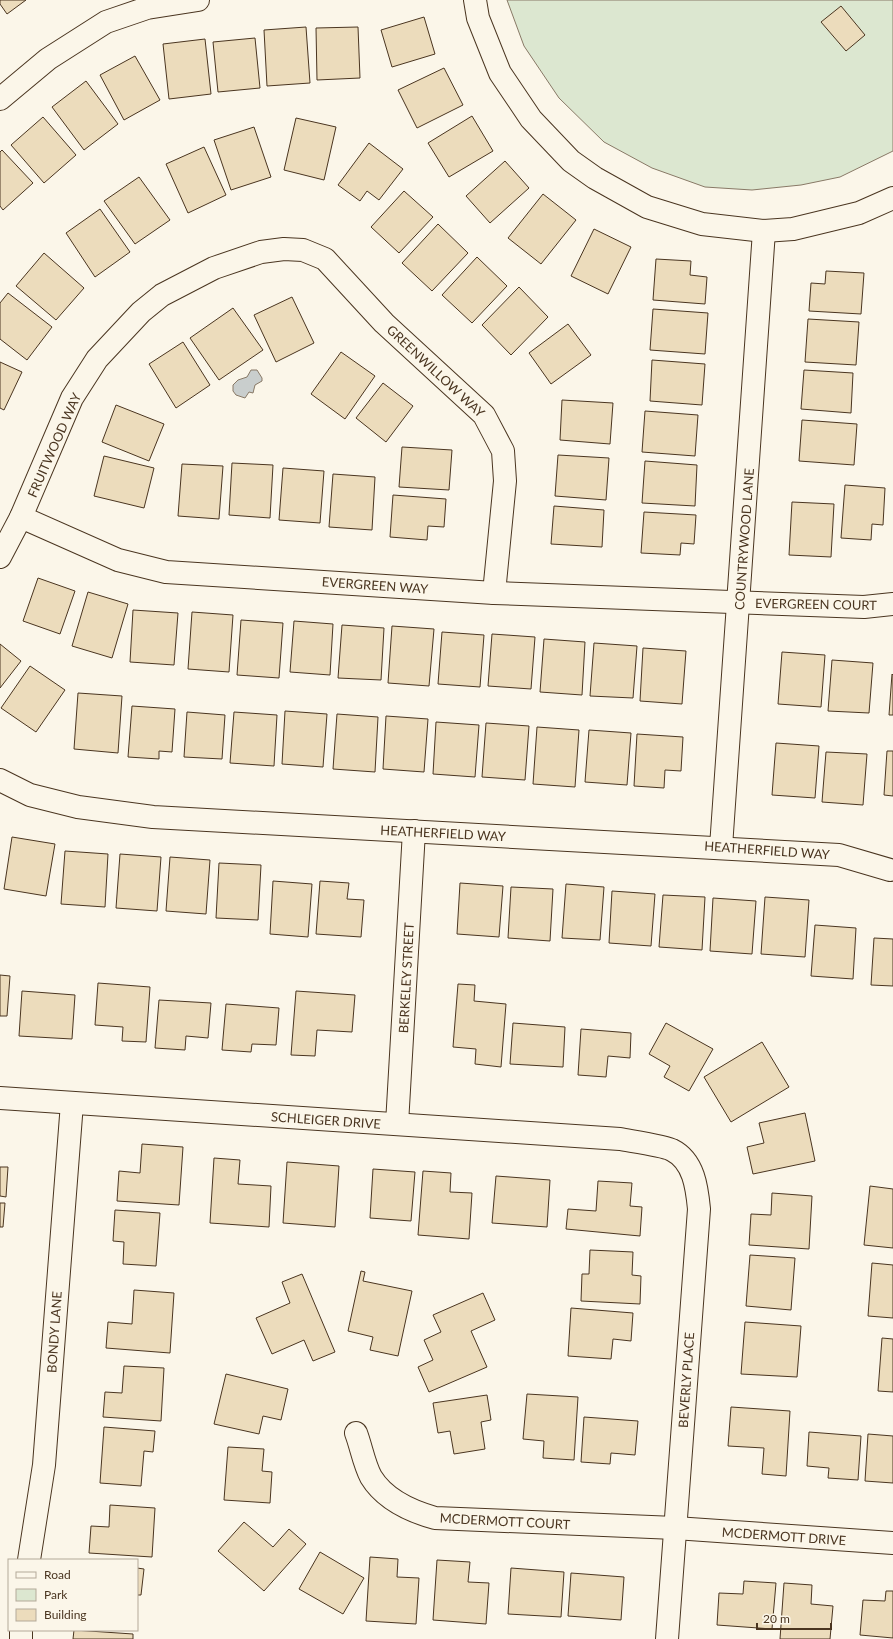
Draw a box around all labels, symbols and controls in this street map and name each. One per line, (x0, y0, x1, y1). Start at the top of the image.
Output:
street label: GREENWILLOW WAY (384, 321, 489, 421)
street label: FRUITWOOD WAY (24, 390, 85, 500)
street label: COUNTRYWOOD LANE (731, 467, 757, 611)
street label: EVERGREEN WAY (321, 573, 430, 597)
street label: EVERGREEN COURT (755, 595, 877, 613)
street label: HEATHERFIELD WAY (380, 822, 507, 844)
street label: HEATHERFIELD WAY (704, 838, 831, 862)
street label: BERKELEY STREET (395, 922, 417, 1034)
street label: SCHLEIGER DRIVE (271, 1108, 381, 1132)
street label: BONDY LANE (43, 1291, 65, 1373)
street label: BEVERLY PLACE (675, 1332, 697, 1428)
street label: MCDERMOTT COURT (439, 1510, 571, 1532)
street label: MCDERMOTT DRIVE (721, 1524, 847, 1548)
legend (8, 1559, 138, 1631)
text: Road (44, 1567, 71, 1582)
text: Park (44, 1587, 68, 1602)
scale bar (757, 1605, 831, 1631)
text: Building (44, 1607, 87, 1622)
text: 20 m (763, 1611, 790, 1626)

